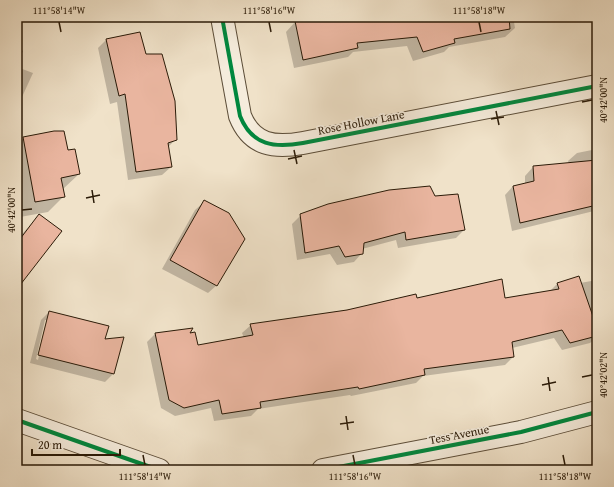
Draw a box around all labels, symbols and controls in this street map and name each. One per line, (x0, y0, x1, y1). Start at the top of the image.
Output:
text: 111°58'14"W (33, 3, 86, 18)
text: 111°58'16"W (243, 3, 296, 18)
text: 111°58'18"W (453, 3, 506, 18)
text: 40°42'00"N (596, 77, 611, 123)
street label: Rose Hollow Lane (316, 105, 406, 139)
text: 40°42'00"N (4, 187, 19, 233)
text: 40°42'02"N (596, 352, 611, 398)
street label: Tess Avenue (427, 420, 491, 448)
scale bar (32, 431, 120, 457)
text: 20 m (38, 436, 62, 453)
text: 111°58'14"W (119, 469, 172, 484)
text: 111°58'16"W (329, 469, 382, 484)
text: 111°58'18"W (539, 469, 592, 484)

